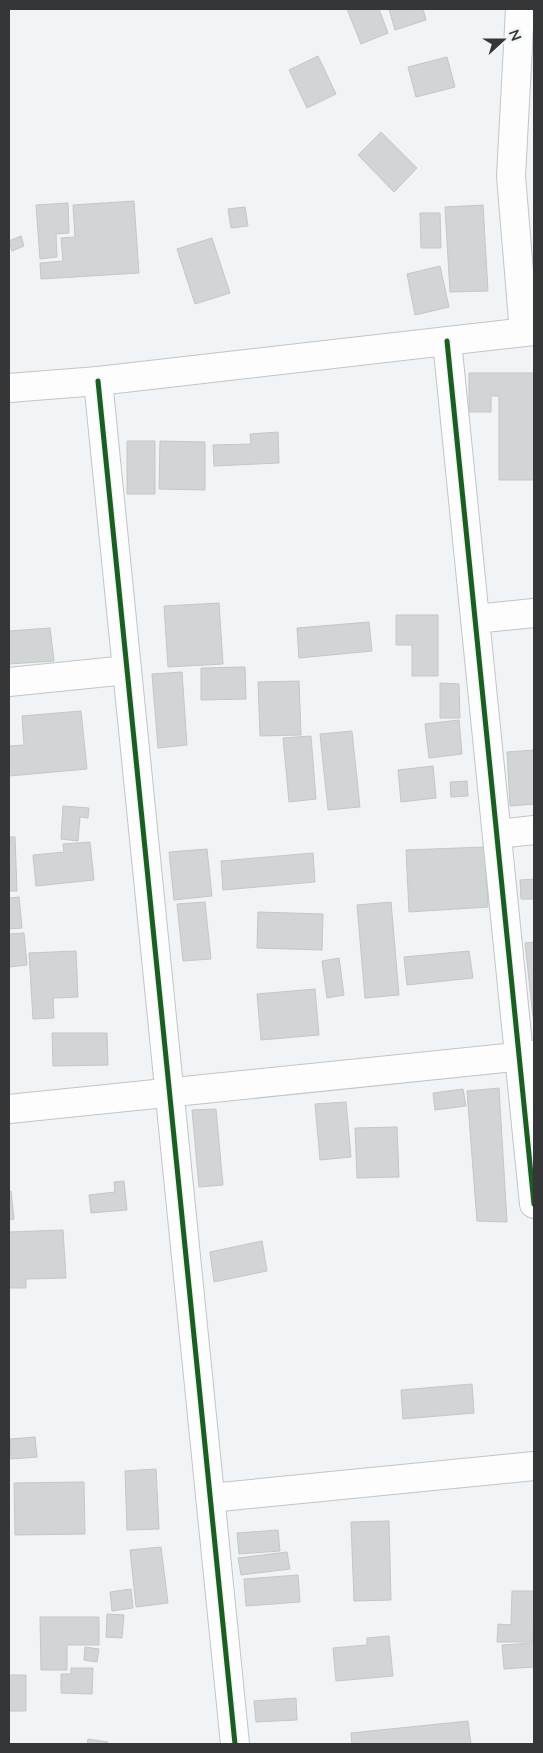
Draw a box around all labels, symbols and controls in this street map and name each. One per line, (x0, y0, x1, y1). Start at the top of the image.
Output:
north arrow (478, 15, 528, 65)
text: N (506, 27, 525, 43)

